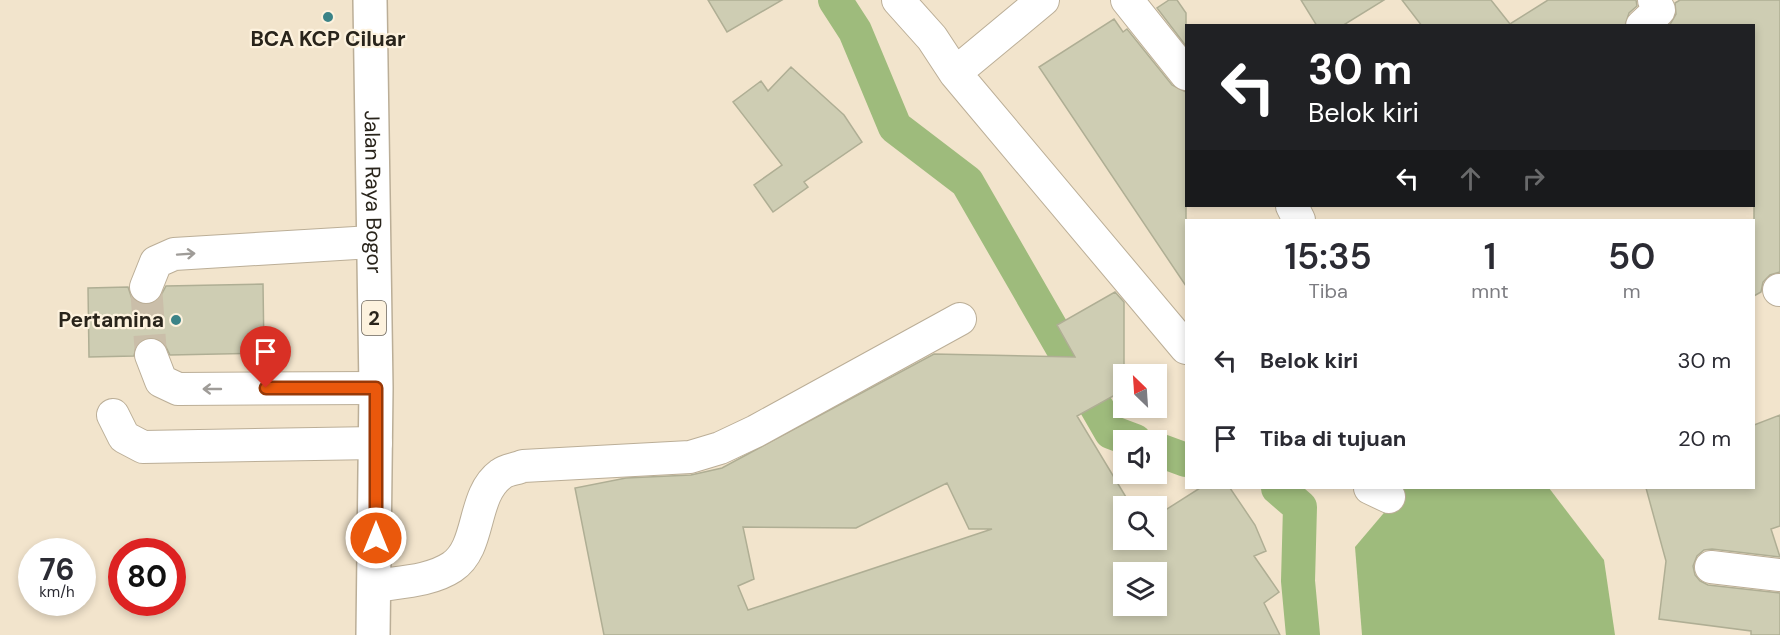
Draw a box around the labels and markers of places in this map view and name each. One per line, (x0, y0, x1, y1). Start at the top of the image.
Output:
marker: BCA KCP Ciluar (321, 10, 335, 24)
place label: BCA KCP Ciluar (250, 25, 406, 53)
place label: Pertamina (58, 306, 164, 334)
marker: Pertamina (169, 313, 183, 327)
pin (240, 326, 291, 388)

